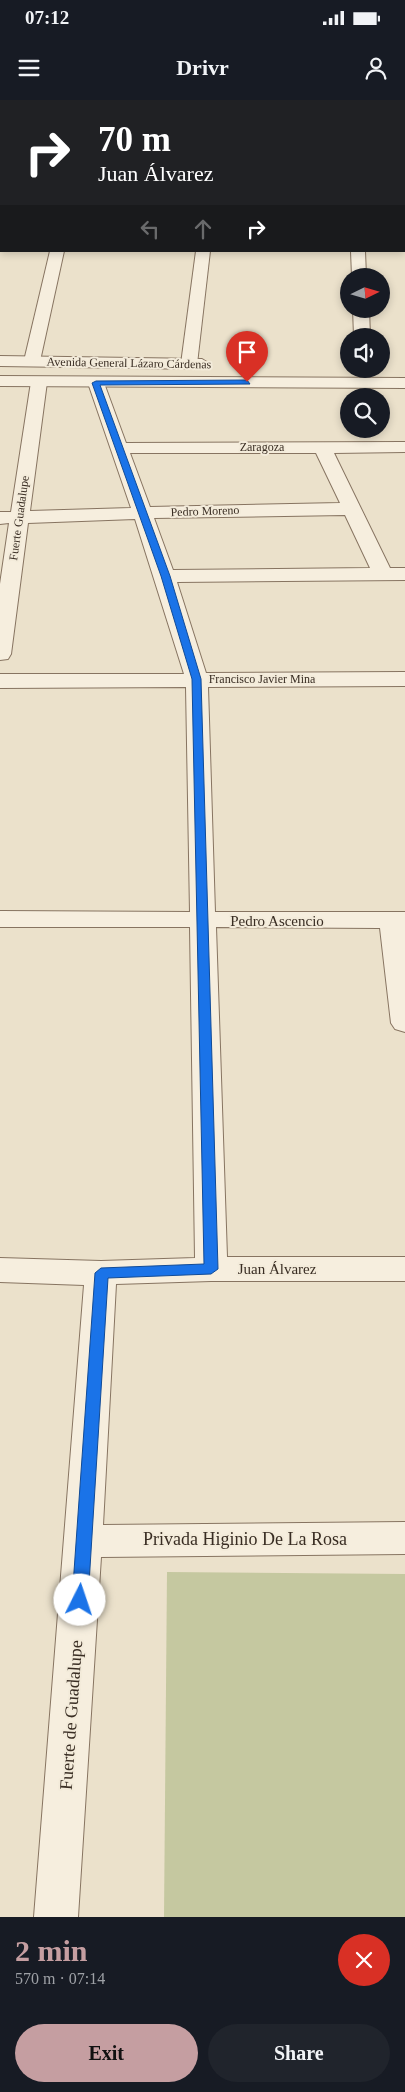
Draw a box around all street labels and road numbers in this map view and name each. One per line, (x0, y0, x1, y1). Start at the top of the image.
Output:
street label: Avenida General Lázaro Cárdenas (47, 355, 212, 371)
street label: Zaragoza (240, 440, 285, 454)
street label: Fuerte Guadalupe (6, 475, 32, 561)
street label: Pedro Moreno (170, 503, 240, 519)
street label: Francisco Javier Mina (209, 672, 316, 686)
street label: Pedro Ascencio (230, 913, 324, 929)
street label: Juan Álvarez (238, 1261, 317, 1277)
street label: Privada Higinio De La Rosa (143, 1529, 347, 1549)
street label: Fuerte de Guadalupe (56, 1640, 86, 1790)

